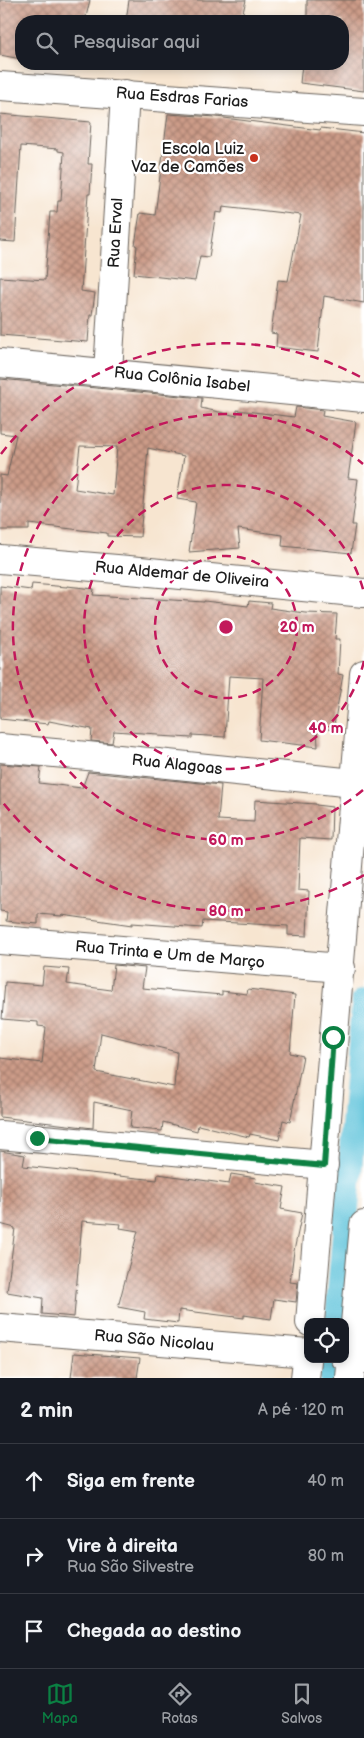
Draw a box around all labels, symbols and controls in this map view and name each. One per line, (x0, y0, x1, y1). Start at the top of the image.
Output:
search box (15, 15, 349, 70)
icon: search (33, 29, 61, 57)
text: Pesquisar aqui (73, 31, 200, 54)
street label: Rua Esdras Farias (115, 84, 249, 112)
place label: Escola Luiz Vaz de Camões (131, 140, 244, 177)
marker: Escola Luiz Vaz de Camões (248, 152, 260, 164)
street label: Rua Erval (105, 197, 127, 269)
street label: Rua Colônia Isabel (113, 363, 251, 397)
street label: Rua Aldemar de Oliveira (94, 558, 270, 592)
centre of rings (217, 618, 235, 636)
text: 20 m (280, 618, 315, 637)
text: 40 m (308, 719, 344, 738)
street label: Rua Alagoas (131, 751, 223, 779)
text: 60 m (208, 831, 244, 850)
text: 80 m (208, 902, 244, 921)
street label: Rua Trinta e Um de Março (74, 937, 266, 973)
route start (322, 1026, 345, 1049)
route end (26, 1127, 49, 1150)
map controls (304, 1318, 349, 1363)
button: locate (304, 1318, 349, 1363)
street label: Rua São Nicolau (93, 1326, 215, 1356)
text: 2 min (20, 1398, 73, 1423)
text: A pé · 120 m (258, 1401, 344, 1420)
icon: ahead (20, 1467, 48, 1495)
text: Siga em frente (67, 1470, 195, 1493)
text: 40 m (307, 1472, 344, 1491)
text: Vire à direita (67, 1535, 178, 1558)
icon: right (20, 1542, 48, 1570)
text: 80 m (308, 1547, 344, 1566)
text: Rua São Silvestre (67, 1558, 194, 1577)
icon: arrive (20, 1617, 48, 1645)
text: Chegada ao destino (67, 1620, 241, 1643)
tab: Mapa (42, 1680, 78, 1727)
tab: Rotas (161, 1680, 198, 1727)
tab: Salvos (281, 1680, 322, 1727)

